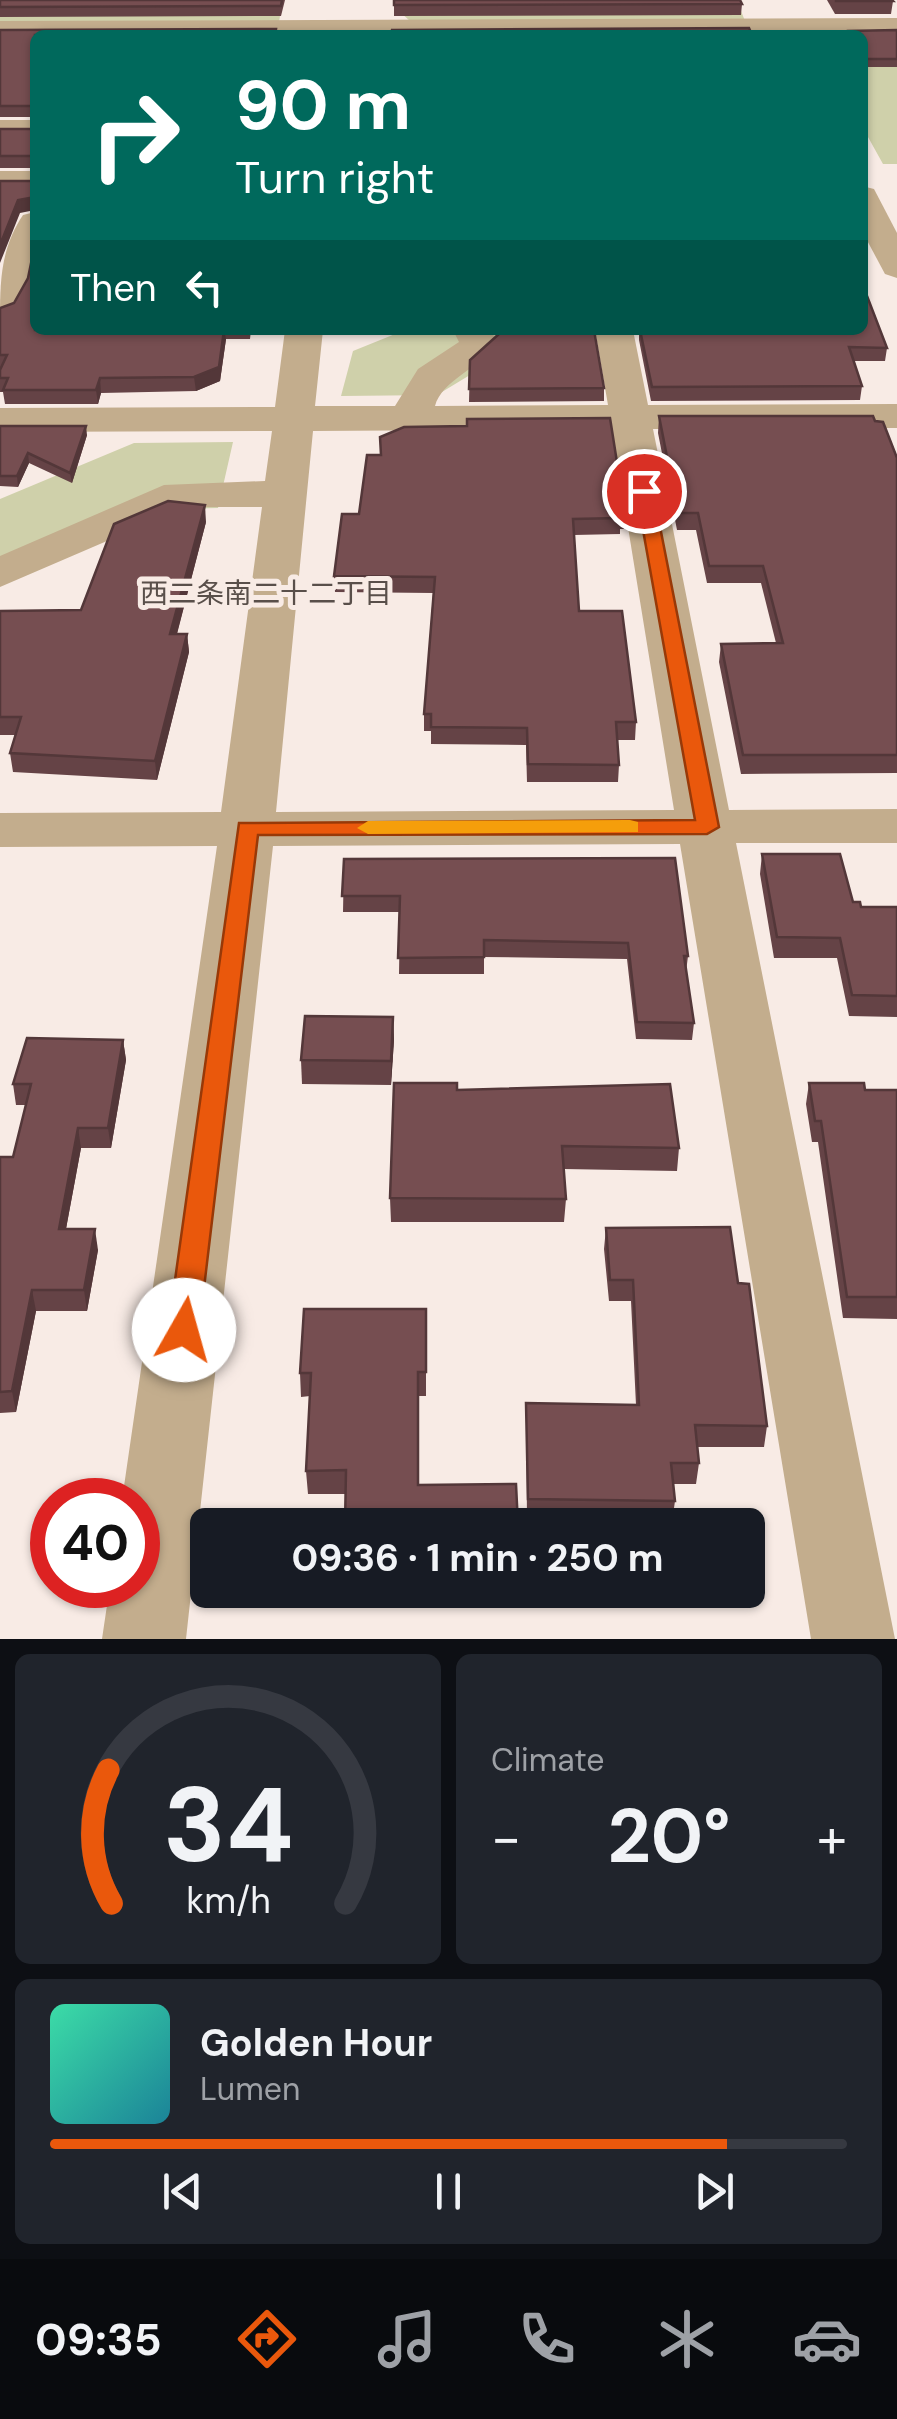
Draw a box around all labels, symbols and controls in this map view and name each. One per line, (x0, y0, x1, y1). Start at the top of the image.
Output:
text: 90 m (235, 60, 411, 151)
icon: right (70, 70, 200, 200)
text: Turn right (235, 148, 434, 207)
icon: left (177, 260, 232, 315)
text: Then (70, 263, 157, 313)
pin (602, 449, 687, 534)
icon: arrive (617, 464, 672, 519)
district label: 西二条南二十二丁目 (140, 575, 392, 612)
position arrow (132, 1278, 236, 1382)
speed limit sign: 40 (30, 1478, 160, 1608)
text: 09:36 · 1 min · 250 m (292, 1533, 663, 1583)
text: Climate (491, 1739, 605, 1781)
text: 34 (163, 1758, 293, 1893)
text: 20° (608, 1788, 731, 1885)
text: − (491, 1802, 521, 1874)
text: + (817, 1802, 847, 1874)
text: km/h (186, 1878, 270, 1924)
text: Golden Hour (200, 2018, 432, 2068)
text: Lumen (200, 2068, 300, 2110)
icon: previous (155, 2164, 210, 2219)
icon: pause (421, 2164, 476, 2219)
icon: next (687, 2164, 742, 2219)
icon: directions (232, 2304, 302, 2374)
icon: music (372, 2304, 442, 2374)
icon: phone (512, 2304, 582, 2374)
icon: climate (652, 2304, 722, 2374)
icon: car (792, 2304, 862, 2374)
text: 09:35 (35, 2310, 162, 2369)

